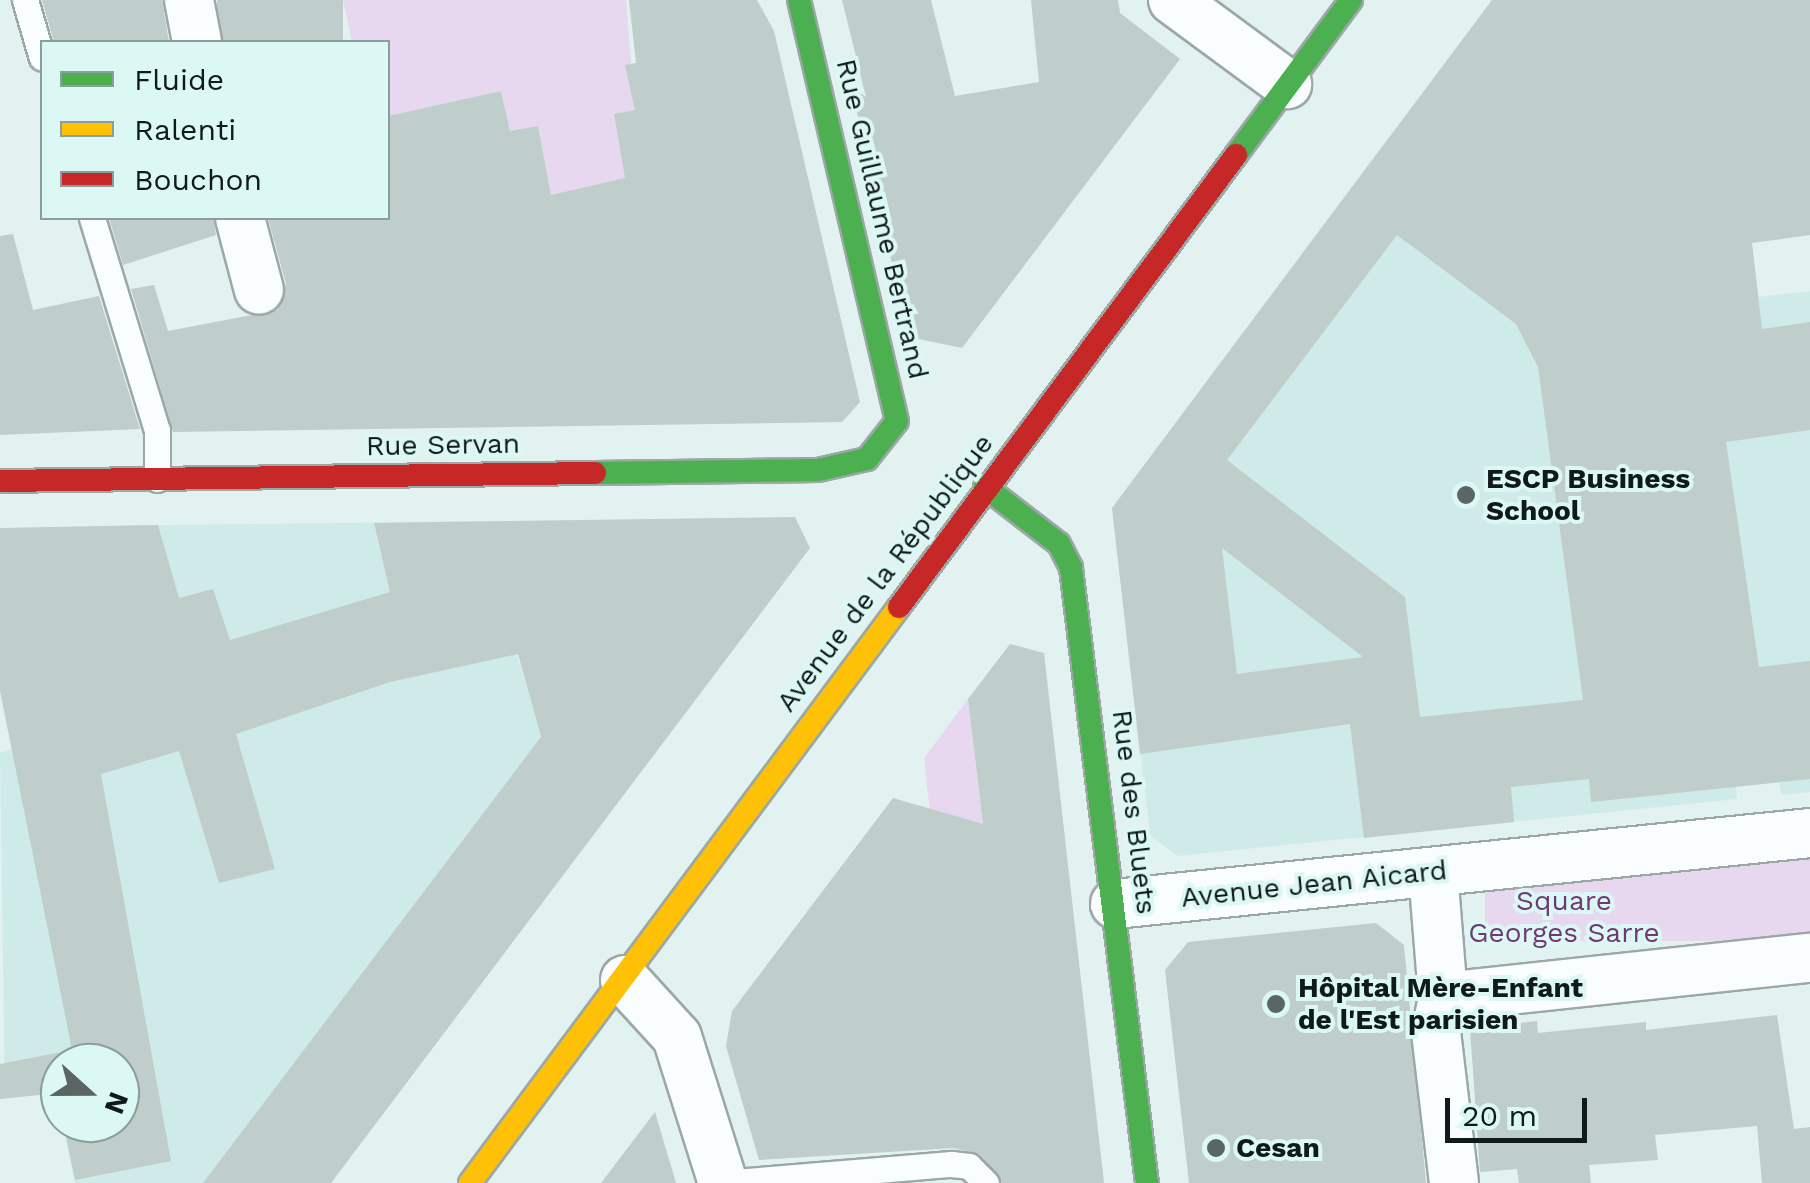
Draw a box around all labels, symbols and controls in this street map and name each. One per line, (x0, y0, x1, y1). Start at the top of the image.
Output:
legend (40, 40, 390, 220)
street label: Rue Guillaume Bertrand (829, 56, 935, 382)
text: Fluide (134, 62, 224, 97)
text: Ralenti (134, 112, 236, 147)
text: Bouchon (134, 162, 262, 197)
street label: Rue Servan (366, 427, 520, 463)
street label: Avenue de la République (769, 427, 1001, 719)
place label: ESCP Business School (1486, 462, 1690, 528)
marker: ESCP Business School (1455, 484, 1477, 506)
street label: Rue des Bluets (1105, 708, 1163, 916)
street label: Avenue Jean Aicard (1178, 853, 1450, 915)
park label: Square Georges Sarre (1468, 884, 1660, 950)
place label: Hôpital Mère-Enfant de l'Est parisien (1298, 971, 1583, 1037)
marker: Hôpital Mère-Enfant de l'Est parisien (1263, 991, 1289, 1017)
north arrow (40, 1043, 140, 1143)
scale bar (1450, 1078, 1592, 1140)
text: N (97, 1088, 136, 1119)
text: 20 m (1462, 1098, 1537, 1133)
place label: Cesan (1236, 1131, 1320, 1165)
marker: Cesan (1205, 1137, 1227, 1159)

